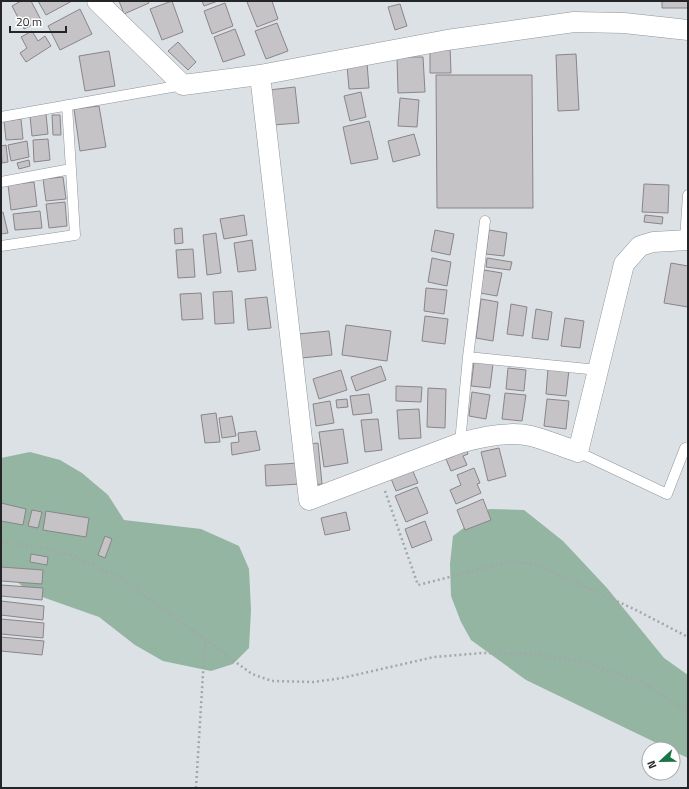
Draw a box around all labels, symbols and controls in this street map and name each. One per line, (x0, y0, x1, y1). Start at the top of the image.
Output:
scale bar (10, 8, 66, 34)
text: 20 m (16, 12, 42, 31)
north arrow (641, 741, 681, 781)
text: N (643, 758, 661, 771)

